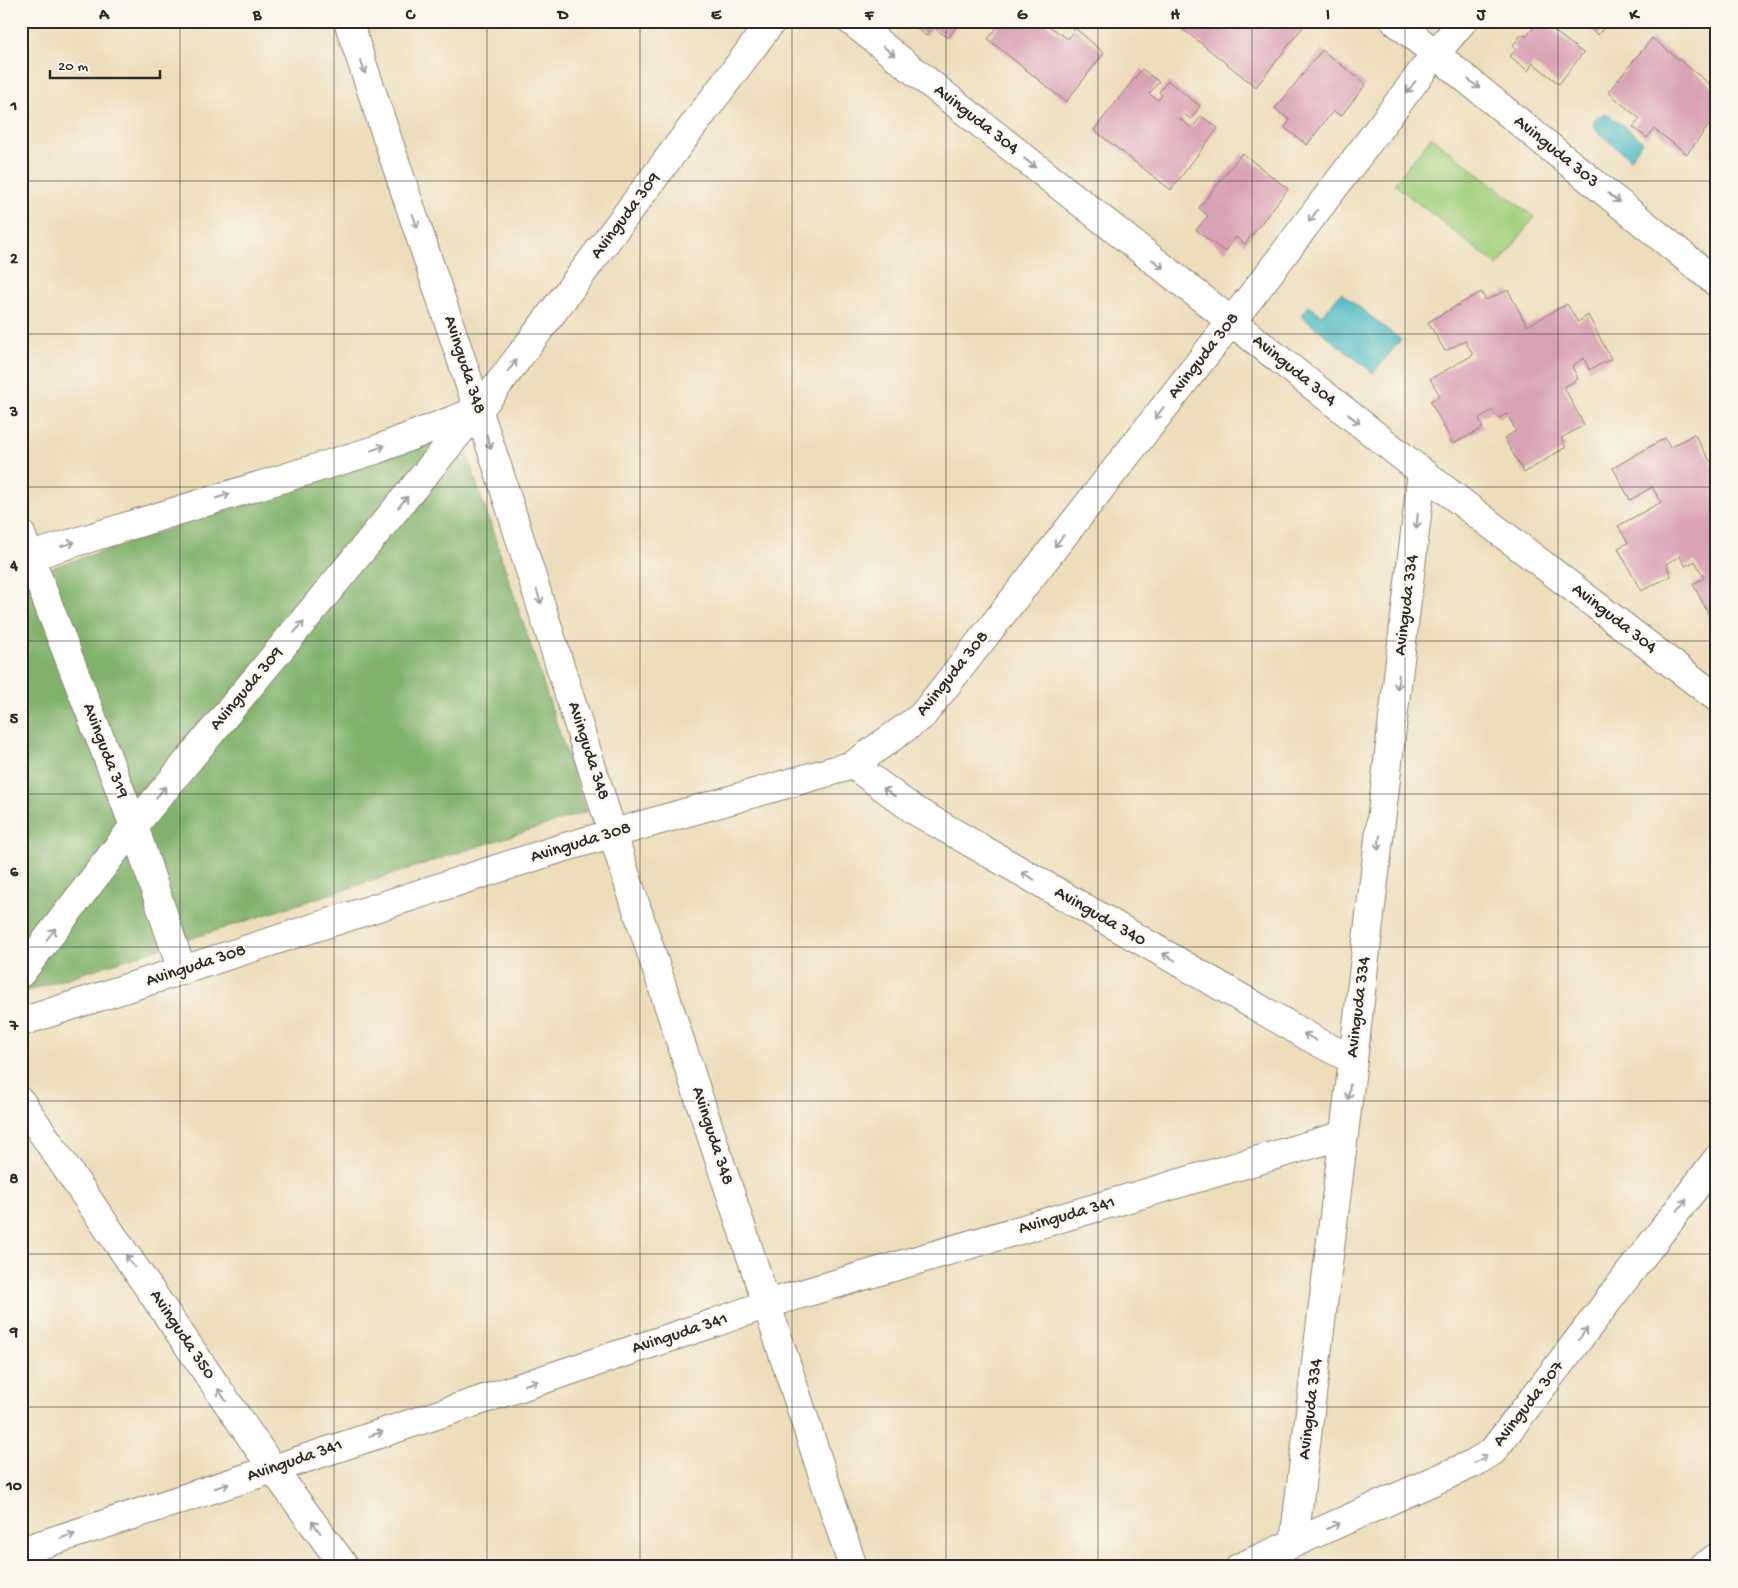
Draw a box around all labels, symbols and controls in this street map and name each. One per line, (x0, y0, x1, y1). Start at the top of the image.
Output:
text: A (98, 7, 110, 26)
text: B (252, 7, 262, 26)
text: C (405, 7, 416, 26)
text: D (556, 7, 569, 26)
text: E (711, 7, 722, 26)
text: F (864, 7, 875, 26)
text: G (1017, 7, 1028, 26)
text: H (1170, 7, 1180, 26)
text: I (1326, 7, 1330, 26)
text: J (1476, 7, 1487, 26)
text: K (1629, 7, 1641, 26)
one-way arrow (882, 46, 895, 57)
scale bar (50, 48, 160, 80)
text: 20 m (58, 58, 88, 76)
one-way arrow (359, 59, 368, 75)
one-way arrow (1468, 79, 1481, 90)
street label: Avinguda 304 (929, 80, 1023, 160)
one-way arrow (1406, 80, 1416, 94)
text: 1 (10, 98, 17, 117)
street label: Avinguda 303 (1509, 111, 1603, 193)
one-way arrow (1023, 158, 1036, 169)
street label: Avinguda 309 (587, 169, 665, 263)
one-way arrow (1607, 193, 1620, 204)
one-way arrow (1307, 209, 1318, 222)
one-way arrow (411, 213, 421, 229)
text: 2 (10, 251, 18, 270)
one-way arrow (1151, 259, 1165, 269)
street label: Avinguda 308 (1164, 308, 1244, 403)
street label: Avinguda 348 (438, 313, 490, 417)
street label: Avinguda 304 (1248, 331, 1341, 412)
one-way arrow (507, 360, 518, 373)
text: 3 (9, 404, 18, 423)
one-way arrow (1154, 406, 1164, 420)
one-way arrow (1347, 413, 1360, 424)
one-way arrow (485, 434, 494, 449)
one-way arrow (370, 443, 385, 452)
one-way arrow (215, 491, 231, 501)
one-way arrow (397, 496, 408, 509)
one-way arrow (1412, 512, 1422, 528)
one-way arrow (1053, 534, 1064, 547)
one-way arrow (59, 539, 75, 549)
street label: Avinguda 334 (1390, 553, 1424, 657)
text: 4 (9, 558, 18, 577)
street label: Avinguda 304 (1567, 579, 1661, 659)
one-way arrow (534, 588, 544, 604)
one-way arrow (293, 621, 304, 634)
street label: Avinguda 308 (912, 627, 994, 721)
street label: Avinguda 309 (206, 643, 288, 735)
one-way arrow (1393, 674, 1403, 690)
street label: Avinguda 348 (562, 699, 614, 803)
street label: Avinguda 319 (77, 700, 133, 802)
text: 5 (10, 711, 19, 730)
one-way arrow (156, 786, 167, 799)
one-way arrow (882, 787, 896, 797)
street label: Avinguda 308 (528, 818, 634, 868)
one-way arrow (1374, 835, 1384, 851)
text: 6 (10, 864, 19, 883)
one-way arrow (1021, 871, 1036, 880)
street label: Avinguda 340 (1050, 882, 1150, 952)
one-way arrow (46, 927, 56, 941)
street label: Avinguda 308 (143, 940, 249, 992)
one-way arrow (1162, 951, 1177, 961)
street label: Avinguda 334 (1342, 955, 1376, 1059)
text: 7 (9, 1018, 19, 1037)
one-way arrow (1304, 1032, 1318, 1042)
one-way arrow (1344, 1083, 1354, 1099)
street label: Avinguda 348 (686, 1084, 738, 1188)
text: 8 (10, 1171, 19, 1190)
street label: Avinguda 341 (1016, 1192, 1118, 1240)
one-way arrow (1676, 1199, 1687, 1212)
one-way arrow (125, 1254, 135, 1268)
street label: Avinguda 350 (144, 1286, 220, 1384)
street label: Avinguda 341 (629, 1309, 731, 1359)
text: 9 (9, 1324, 18, 1343)
one-way arrow (1578, 1327, 1588, 1341)
street label: Avinguda 307 (1489, 1356, 1570, 1451)
street label: Avinguda 334 (1294, 1357, 1328, 1461)
one-way arrow (522, 1378, 538, 1387)
one-way arrow (217, 1388, 227, 1402)
one-way arrow (368, 1429, 383, 1438)
street label: Avinguda 341 (244, 1435, 346, 1487)
one-way arrow (1473, 1454, 1487, 1464)
text: 10 (5, 1478, 22, 1497)
one-way arrow (214, 1481, 230, 1491)
one-way arrow (311, 1520, 321, 1534)
one-way arrow (1325, 1520, 1340, 1529)
one-way arrow (59, 1531, 75, 1541)

